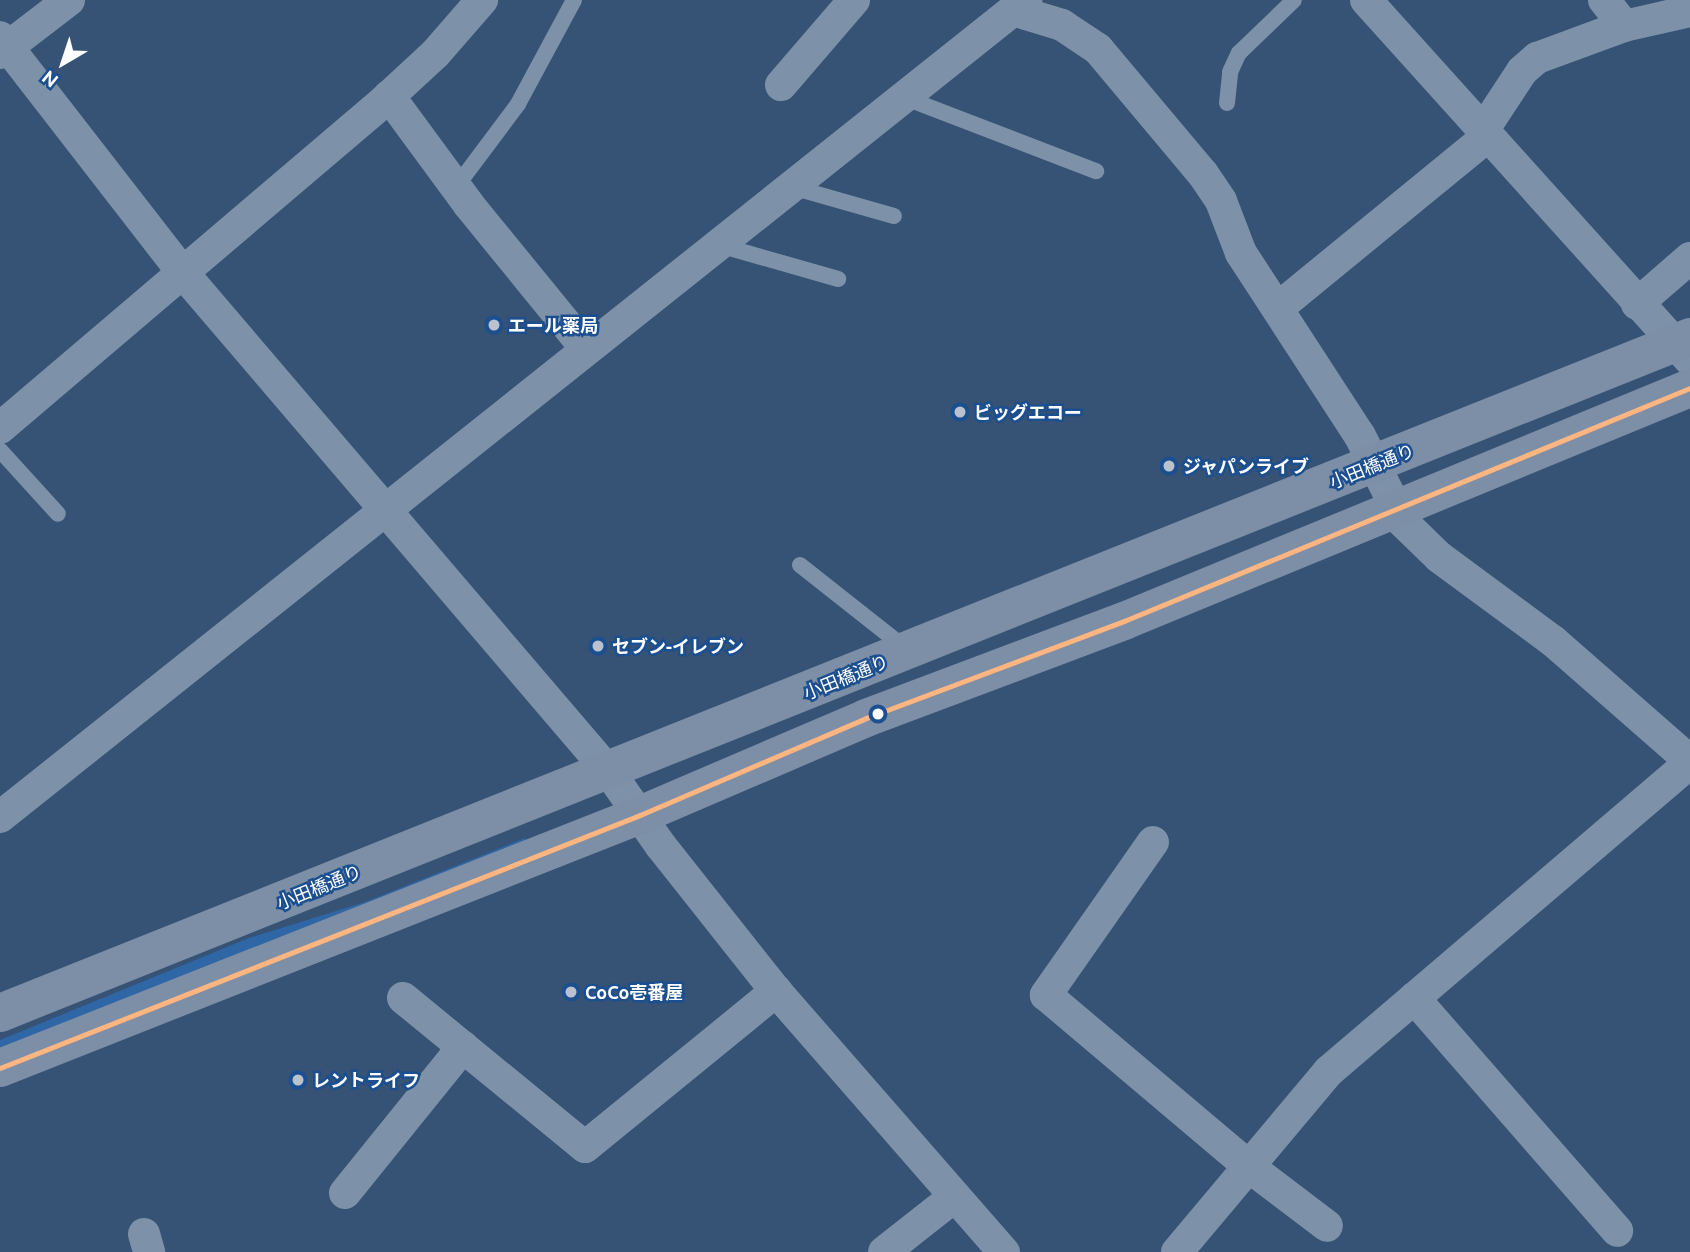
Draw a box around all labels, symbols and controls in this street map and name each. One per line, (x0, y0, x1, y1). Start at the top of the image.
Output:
north arrow (28, 28, 98, 98)
text: N (37, 66, 62, 92)
place label: エール薬局 (508, 314, 598, 336)
marker: エール薬局 (486, 317, 502, 333)
place label: ビッグエコー (974, 401, 1082, 423)
marker: ビッグエコー (952, 404, 968, 420)
street label: 小田橋通り (1326, 439, 1418, 493)
place label: ジャパンライブ (1183, 455, 1309, 477)
marker: ジャパンライブ (1161, 458, 1177, 474)
place label: セブン-イレブン (612, 635, 744, 657)
marker: セブン-イレブン (590, 638, 606, 654)
street label: 小田橋通り (800, 650, 892, 704)
unlabelled marker (871, 707, 885, 721)
street label: 小田橋通り (273, 860, 365, 914)
place label: CoCo壱番屋 (585, 981, 683, 1003)
marker: CoCo壱番屋 (563, 984, 579, 1000)
place label: レントライフ (312, 1069, 420, 1091)
marker: レントライフ (290, 1072, 306, 1088)

